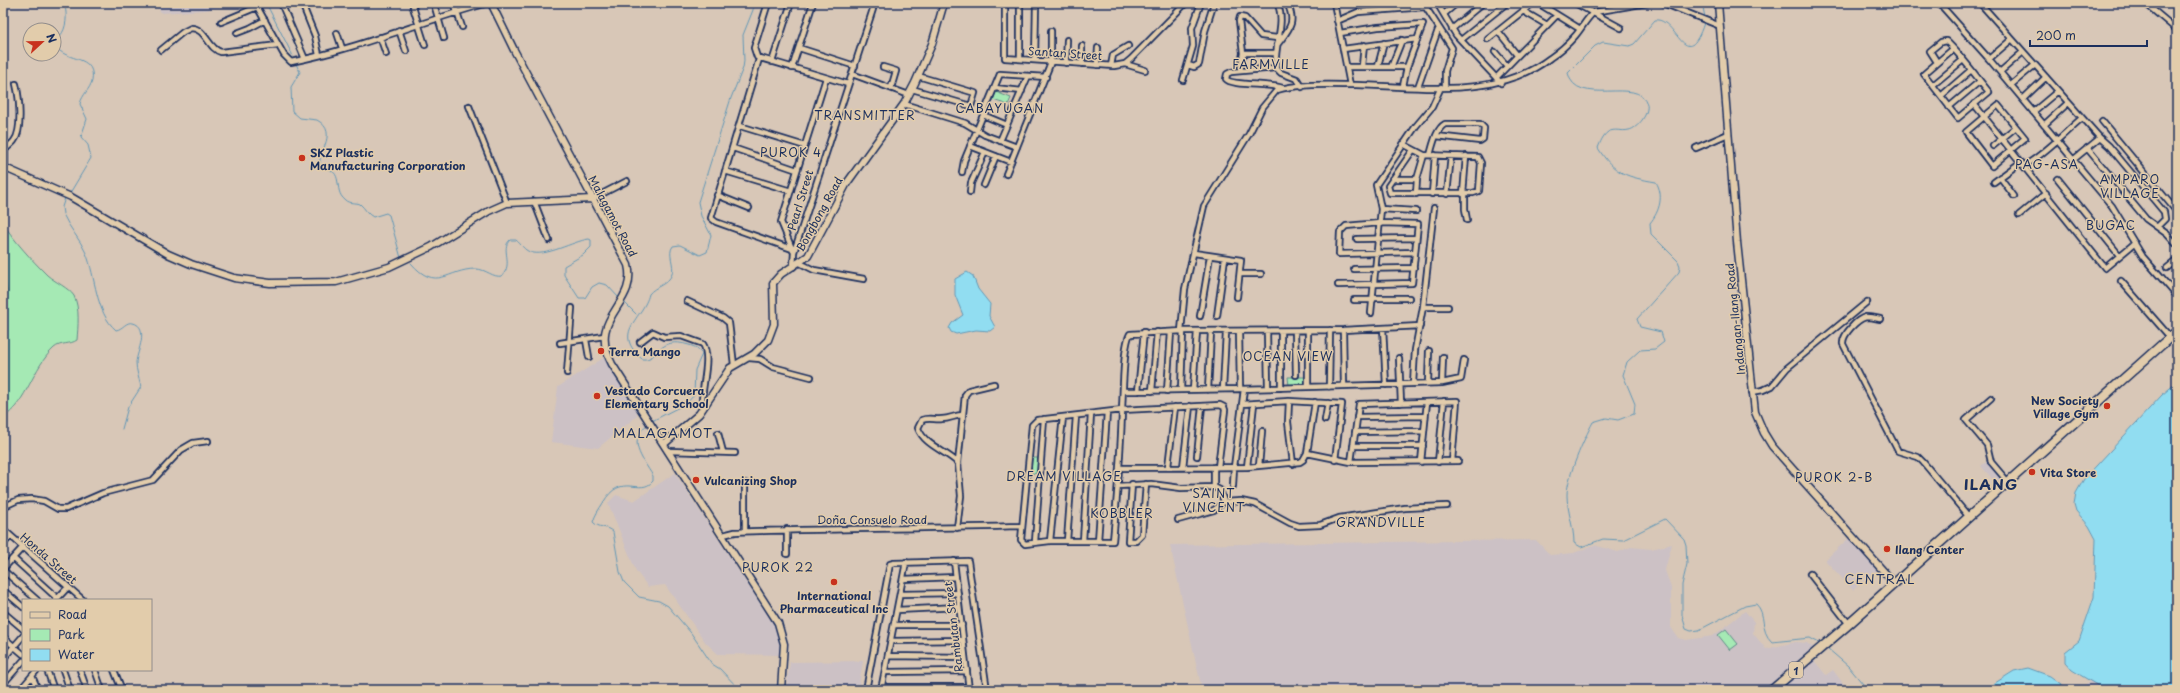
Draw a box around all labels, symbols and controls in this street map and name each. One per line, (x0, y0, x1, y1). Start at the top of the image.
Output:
north arrow (22, 22, 62, 62)
scale bar (2030, 22, 2147, 48)
text: 200 m (2036, 26, 2076, 44)
text: N (42, 31, 61, 46)
street label: Santan Street (1027, 42, 1103, 64)
district label: FARMVILLE (1232, 55, 1310, 73)
district label: CABAYUGAN (956, 99, 1044, 117)
district label: TRANSMITTER (814, 106, 916, 124)
district label: PUROK 4 (760, 143, 822, 161)
place label: SKZ Plastic Manufacturing Corporation (310, 144, 466, 174)
marker: SKZ Plastic Manufacturing Corporation (297, 153, 307, 163)
district label: PAG-ASA (2015, 155, 2079, 173)
street label: Pearl Street (783, 167, 817, 232)
district label: AMPARO VILLAGE (2100, 170, 2160, 202)
street label: Malagamot Road (584, 172, 642, 260)
street label: Bongbong Road (791, 173, 847, 255)
district label: BUGAC (2086, 216, 2136, 234)
street label: Indangan-Ilang Road (1721, 262, 1749, 376)
place label: Terra Mango (609, 343, 681, 360)
marker: Terra Mango (596, 346, 606, 356)
district label: OCEAN VIEW (1243, 347, 1333, 365)
place label: Vestado Corcuera Elementary School (605, 382, 709, 412)
marker: Vestado Corcuera Elementary School (592, 391, 602, 401)
place label: New Society Village Gym (2031, 392, 2099, 422)
marker: New Society Village Gym (2102, 401, 2112, 411)
district label: MALAGAMOT (613, 423, 713, 442)
place label: Vita Store (2040, 464, 2096, 481)
district label: DREAM VILLAGE (1006, 467, 1122, 485)
marker: Vita Store (2027, 467, 2037, 477)
district label: PUROK 2-B (1795, 468, 1873, 486)
place label: Vulcanizing Shop (704, 472, 797, 489)
district label: ILANG (1964, 472, 2018, 495)
marker: Vulcanizing Shop (691, 475, 701, 485)
district label: SAINT VINCENT (1183, 484, 1245, 516)
district label: KOBBLER (1090, 504, 1154, 522)
street label: Doña Consuelo Road (817, 511, 927, 528)
district label: GRANDVILLE (1336, 513, 1426, 531)
street label: Honda Street (17, 528, 82, 588)
place label: Ilang Center (1895, 541, 1965, 558)
marker: Ilang Center (1882, 544, 1892, 554)
district label: PUROK 22 (742, 558, 814, 576)
district label: CENTRAL (1845, 569, 1915, 588)
marker: International Pharmaceutical Inc (829, 577, 839, 587)
street label: Rambutan Street (939, 580, 967, 673)
place label: International Pharmaceutical Inc (780, 587, 888, 617)
legend (22, 599, 152, 671)
text: Road (58, 605, 87, 623)
text: Park (58, 625, 85, 643)
text: Water (58, 645, 95, 663)
road number: 1 (1789, 662, 1803, 678)

